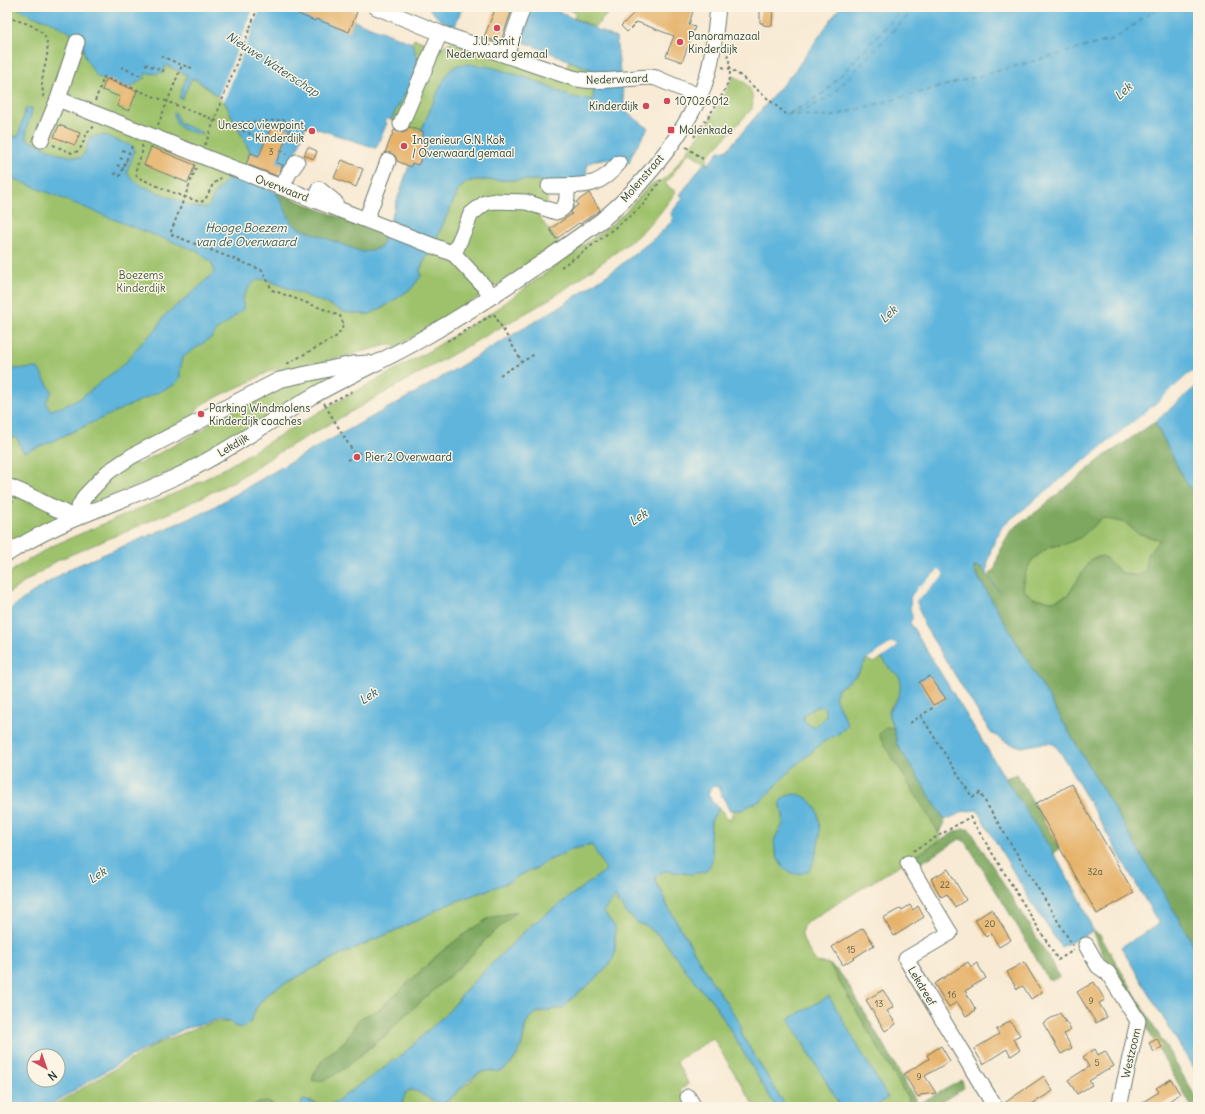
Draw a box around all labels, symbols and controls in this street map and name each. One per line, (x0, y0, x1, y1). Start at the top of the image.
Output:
marker: J.U. Smit / Nederwaard gemaal (492, 23, 502, 33)
water label: Nieuwe Waterschap (224, 28, 323, 100)
place label: Panoramazaal Kinderdijk (688, 29, 760, 56)
place label: J.U. Smit / Nederwaard gemaal (446, 34, 548, 61)
marker: Panoramazaal Kinderdijk (675, 37, 685, 47)
street label: Nederwaard (586, 71, 649, 87)
water label: Lek (1111, 79, 1136, 103)
place label: 107026012 (675, 94, 729, 108)
marker: 107026012 (662, 96, 672, 106)
place label: Kinderdijk (589, 99, 638, 113)
marker: Kinderdijk (641, 101, 651, 111)
place label: Unesco viewpoint - Kinderdijk (218, 118, 304, 145)
place label: Molenkade (679, 123, 733, 137)
marker: Molenkade (666, 125, 676, 135)
marker: Unesco viewpoint - Kinderdijk (307, 126, 317, 136)
place label: Ingenieur G.N. Kok / Overwaard gemaal (412, 133, 514, 160)
marker: Ingenieur G.N. Kok / Overwaard gemaal (399, 141, 409, 151)
house number: 3 (268, 146, 274, 157)
street label: Molenstraat (617, 151, 667, 205)
street label: Overwaard (253, 171, 311, 205)
water label: Hooge Boezem van de Overwaard (196, 220, 298, 249)
park label: Boezems Kinderdijk (116, 268, 166, 295)
water label: Lek (876, 302, 901, 326)
place label: Parking Windmolens Kinderdijk coaches (209, 401, 310, 428)
marker: Parking Windmolens Kinderdijk coaches (196, 409, 206, 419)
street label: Lekdijk (215, 430, 252, 460)
place label: Pier 2 Overwaard (365, 450, 453, 464)
marker: Pier 2 Overwaard (352, 452, 362, 462)
water label: Lek (626, 505, 651, 528)
water label: Lek (356, 684, 381, 707)
water label: Lek (85, 863, 110, 886)
house number: 32a (1087, 866, 1103, 877)
house number: 22 (940, 879, 950, 890)
house number: 20 (985, 918, 996, 929)
house number: 15 (847, 944, 855, 955)
street label: Lekdreef (905, 964, 939, 1008)
house number: 16 (948, 989, 956, 1000)
house number: 9 (1088, 995, 1094, 1006)
house number: 13 (875, 998, 883, 1009)
street label: Westzoom (1118, 1026, 1144, 1080)
north arrow (26, 1048, 66, 1088)
house number: 5 (1094, 1057, 1100, 1068)
text: N (45, 1068, 60, 1083)
house number: 9 (916, 1071, 922, 1082)

